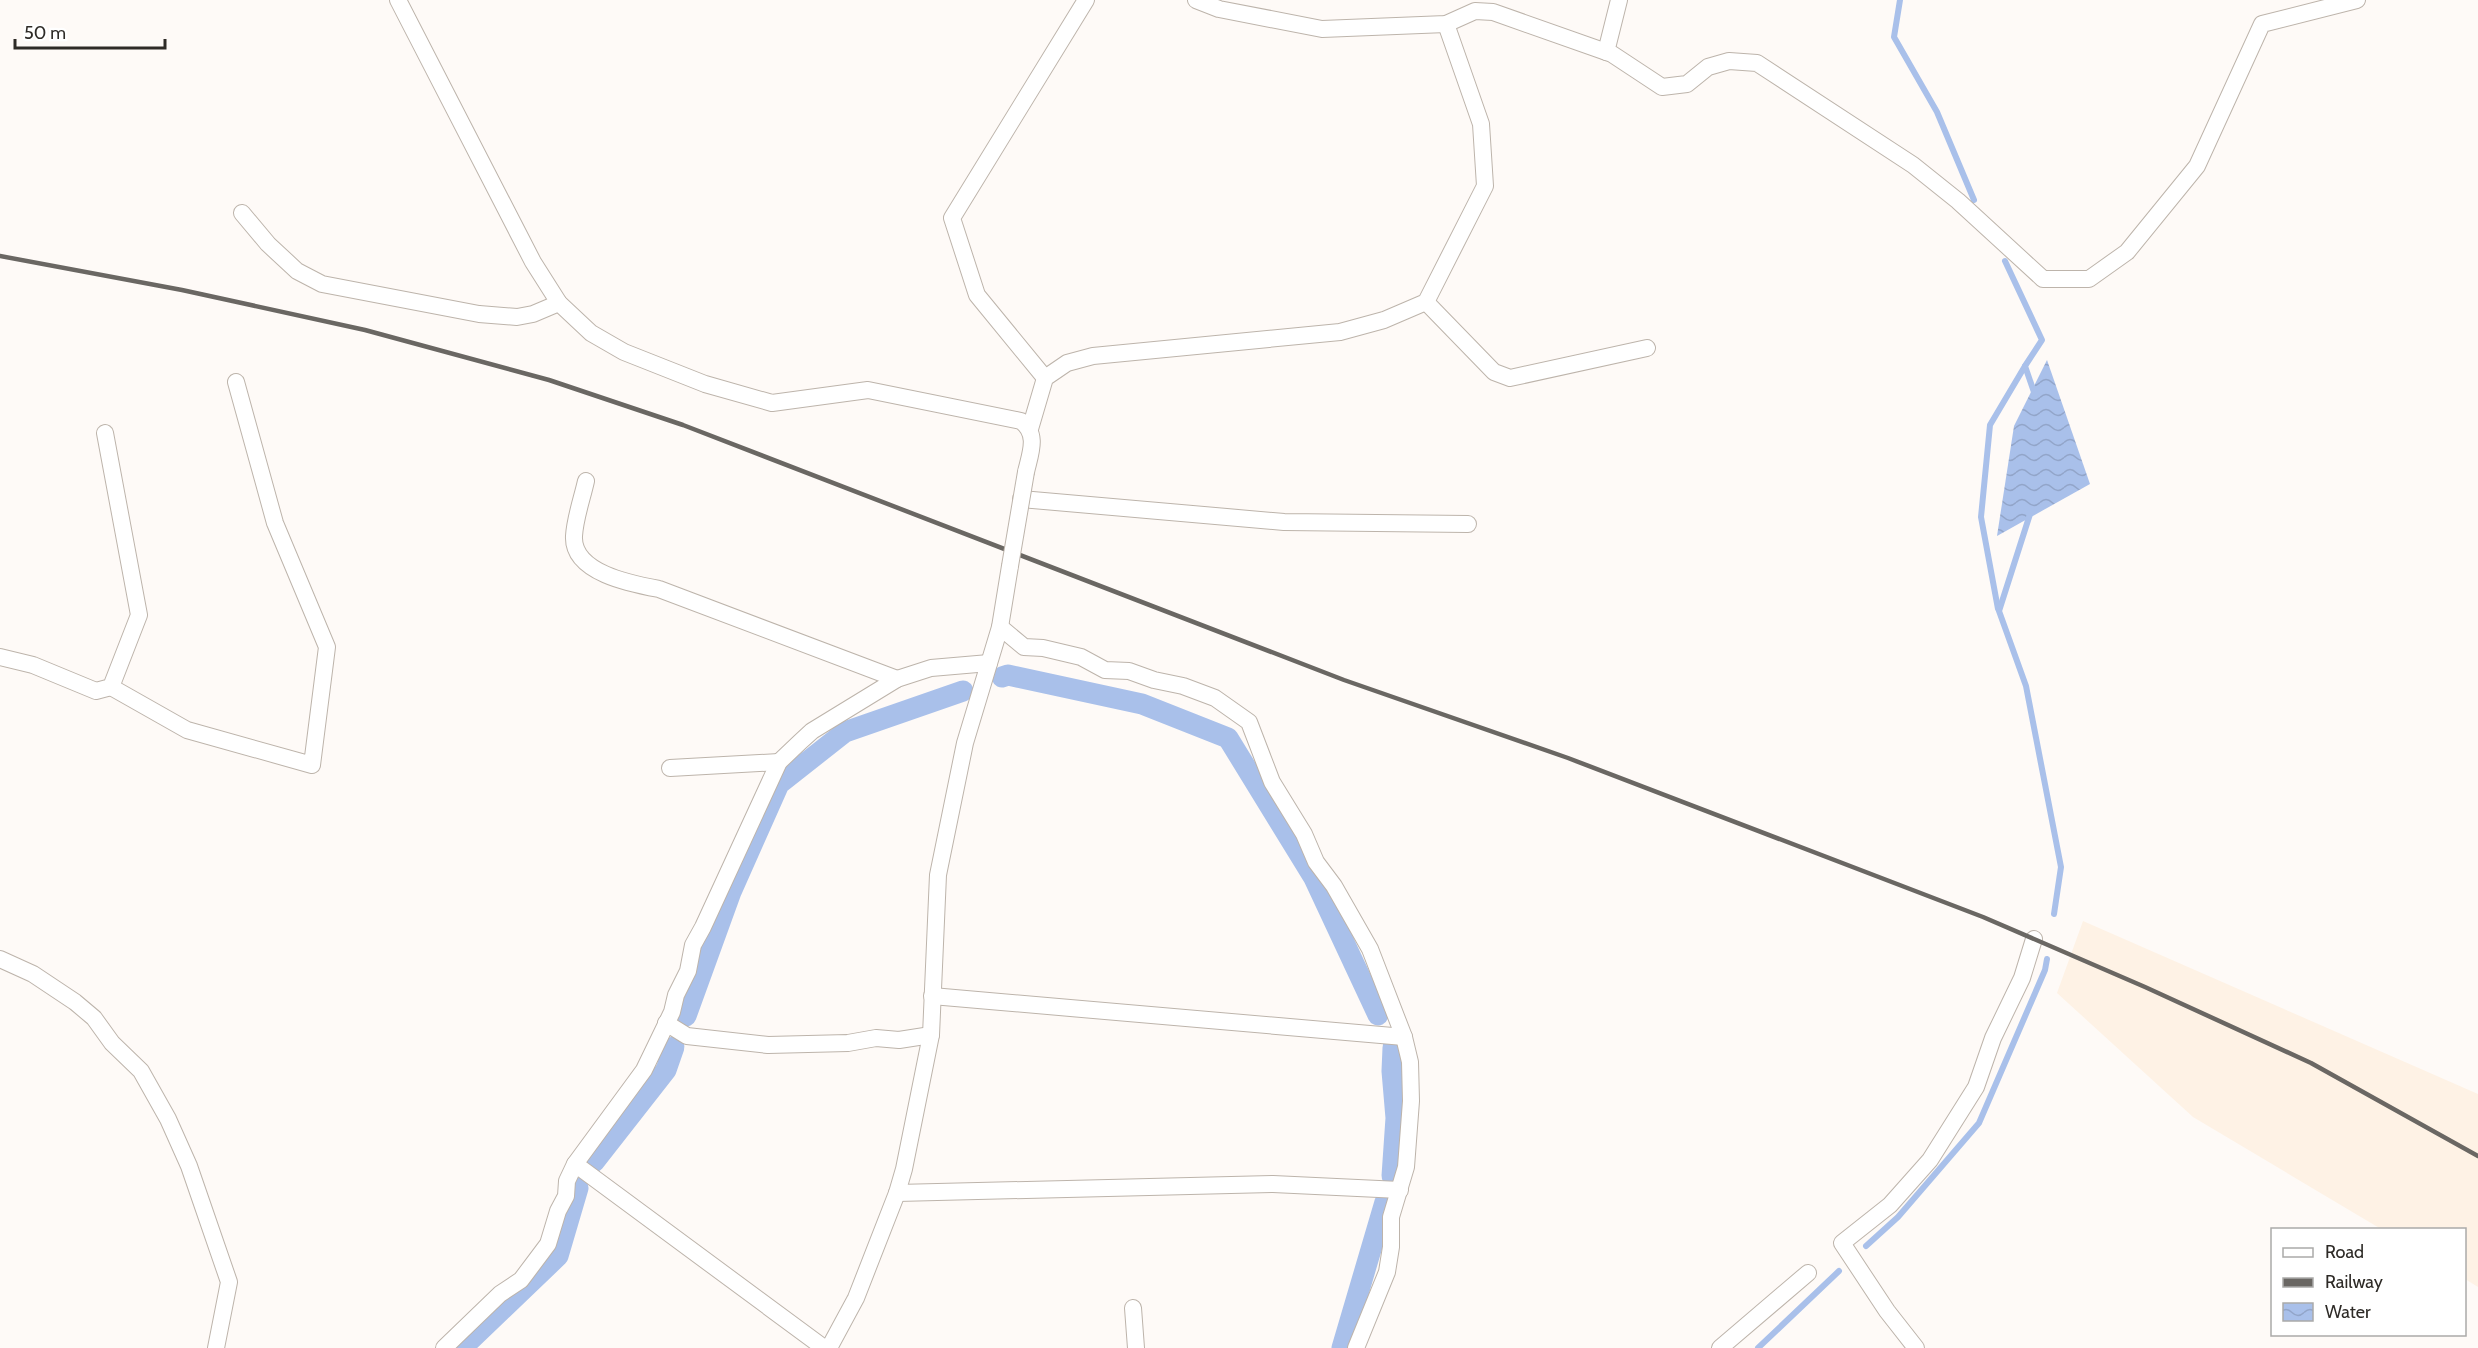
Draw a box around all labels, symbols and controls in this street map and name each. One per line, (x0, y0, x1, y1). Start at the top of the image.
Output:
scale bar (15, 12, 165, 50)
text: 50 m (24, 22, 66, 44)
legend (2271, 1228, 2466, 1336)
text: Road (2325, 1241, 2364, 1263)
text: Railway (2325, 1271, 2383, 1293)
text: Water (2325, 1301, 2371, 1323)

